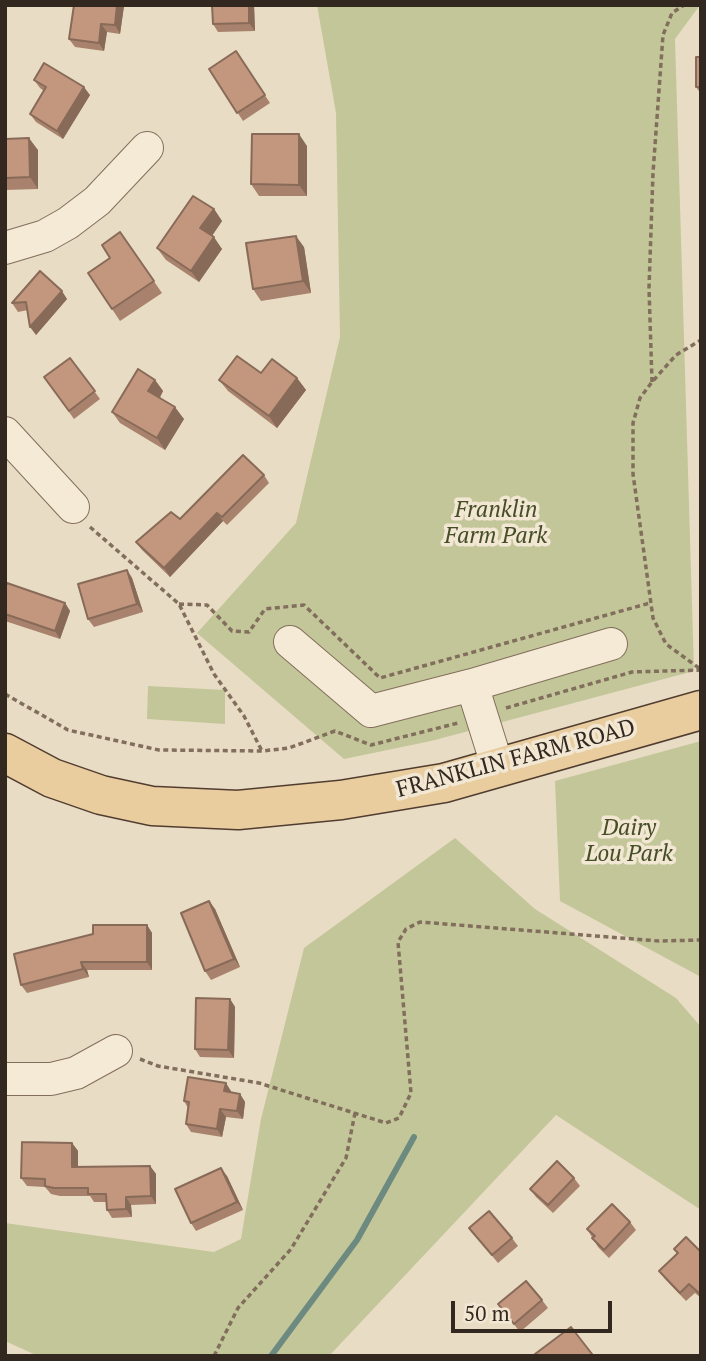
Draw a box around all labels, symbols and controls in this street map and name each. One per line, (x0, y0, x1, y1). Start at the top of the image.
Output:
park label: Franklin Farm Park (445, 496, 547, 550)
street label: FRANKLIN FARM ROAD (394, 714, 638, 804)
park label: Dairy Lou Park (585, 814, 673, 868)
scale bar (454, 1288, 615, 1332)
text: 50 m (464, 1299, 510, 1327)

